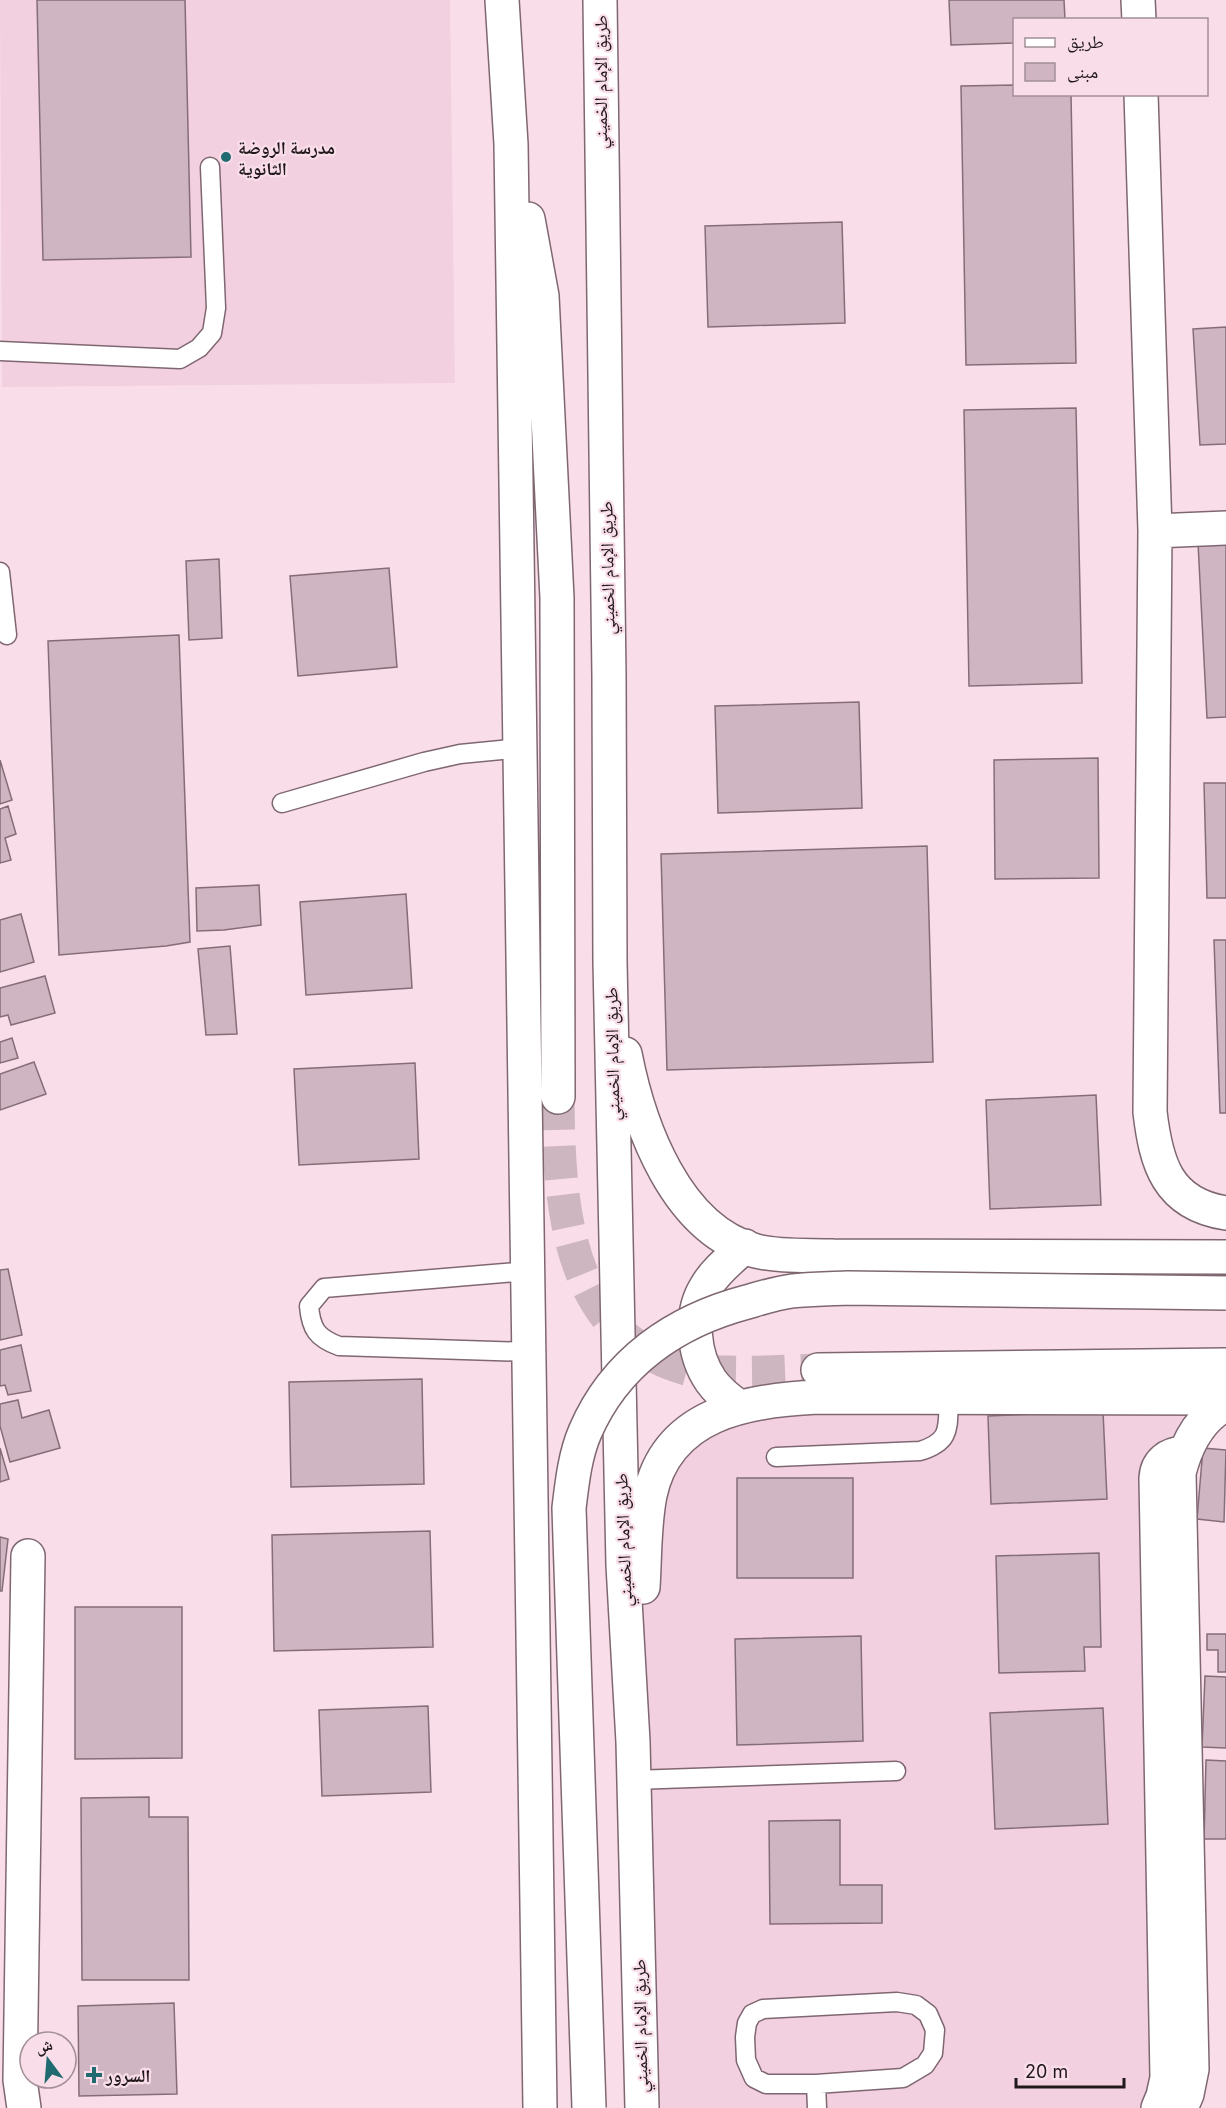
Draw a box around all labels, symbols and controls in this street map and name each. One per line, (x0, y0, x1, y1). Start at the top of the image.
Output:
street label: طريق الإمام الخميني (590, 15, 615, 149)
legend (1013, 18, 1208, 96)
text: طريق (1067, 31, 1104, 53)
text: مبنى (1067, 61, 1098, 83)
place label: مدرسة الروضة الثانوية (238, 137, 335, 179)
marker: مدرسة الروضة الثانوية (219, 150, 233, 164)
street label: طريق الإمام الخميني (595, 501, 623, 635)
street label: طريق الإمام الخميني (600, 987, 628, 1121)
street label: طريق الإمام الخميني (610, 1473, 640, 1607)
street label: طريق الإمام الخميني (628, 1959, 656, 2093)
north arrow (18, 2030, 78, 2090)
text: ش (33, 2034, 55, 2058)
scale bar (1016, 2051, 1124, 2089)
text: 20 m (1025, 2061, 1068, 2082)
place label: السرور (105, 2065, 150, 2086)
marker: السرور (87, 2068, 101, 2082)

